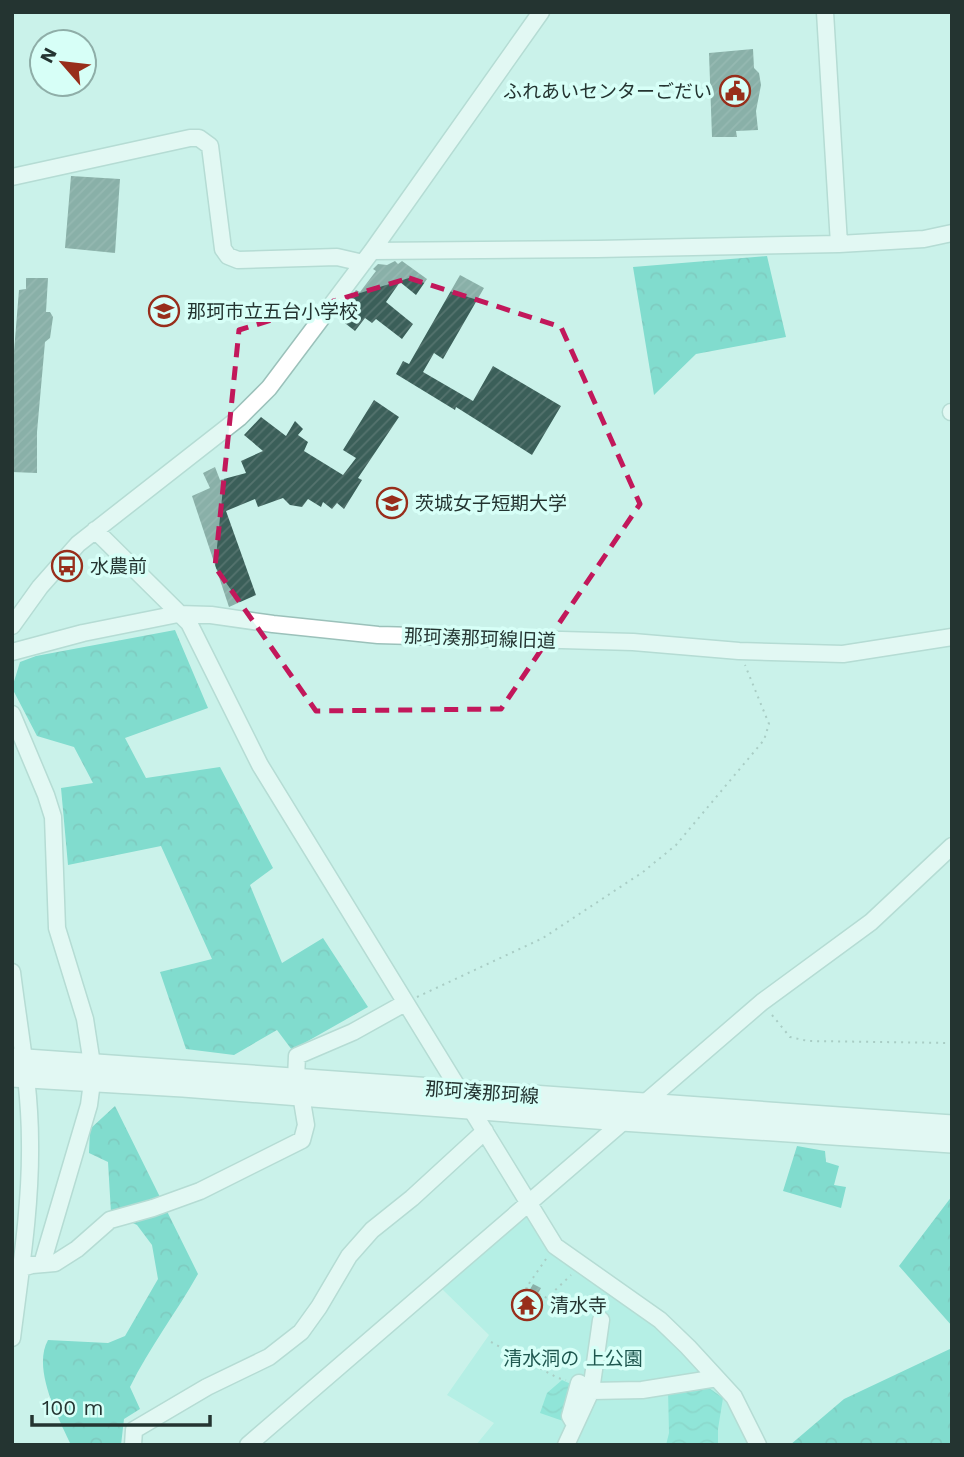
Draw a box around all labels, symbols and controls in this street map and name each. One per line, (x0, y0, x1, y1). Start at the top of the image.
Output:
north arrow (28, 28, 98, 98)
text: N (35, 44, 62, 67)
public building icon: ふれあいセンターごだい (718, 74, 752, 108)
place label: ふれあいセンターごだい (503, 80, 712, 103)
school or university icon: 那珂市立五台小学校 (147, 294, 181, 328)
place label: 那珂市立五台小学校 (187, 300, 358, 323)
school or university icon: 茨城女子短期大学 (375, 486, 409, 520)
place label: 茨城女子短期大学 (415, 492, 567, 515)
bus stop icon: 水農前 (50, 549, 84, 583)
place label: 水農前 (90, 555, 147, 578)
street label: 那珂湊那珂線旧道 (404, 624, 556, 653)
street label: 那珂湊那珂線 (424, 1077, 540, 1108)
temple icon: 清水寺 (510, 1288, 544, 1322)
place label: 清水寺 (550, 1294, 607, 1317)
park label: 清水洞の 上公園 (503, 1347, 643, 1370)
scale bar (32, 1384, 210, 1428)
text: 100 m (42, 1395, 104, 1420)

